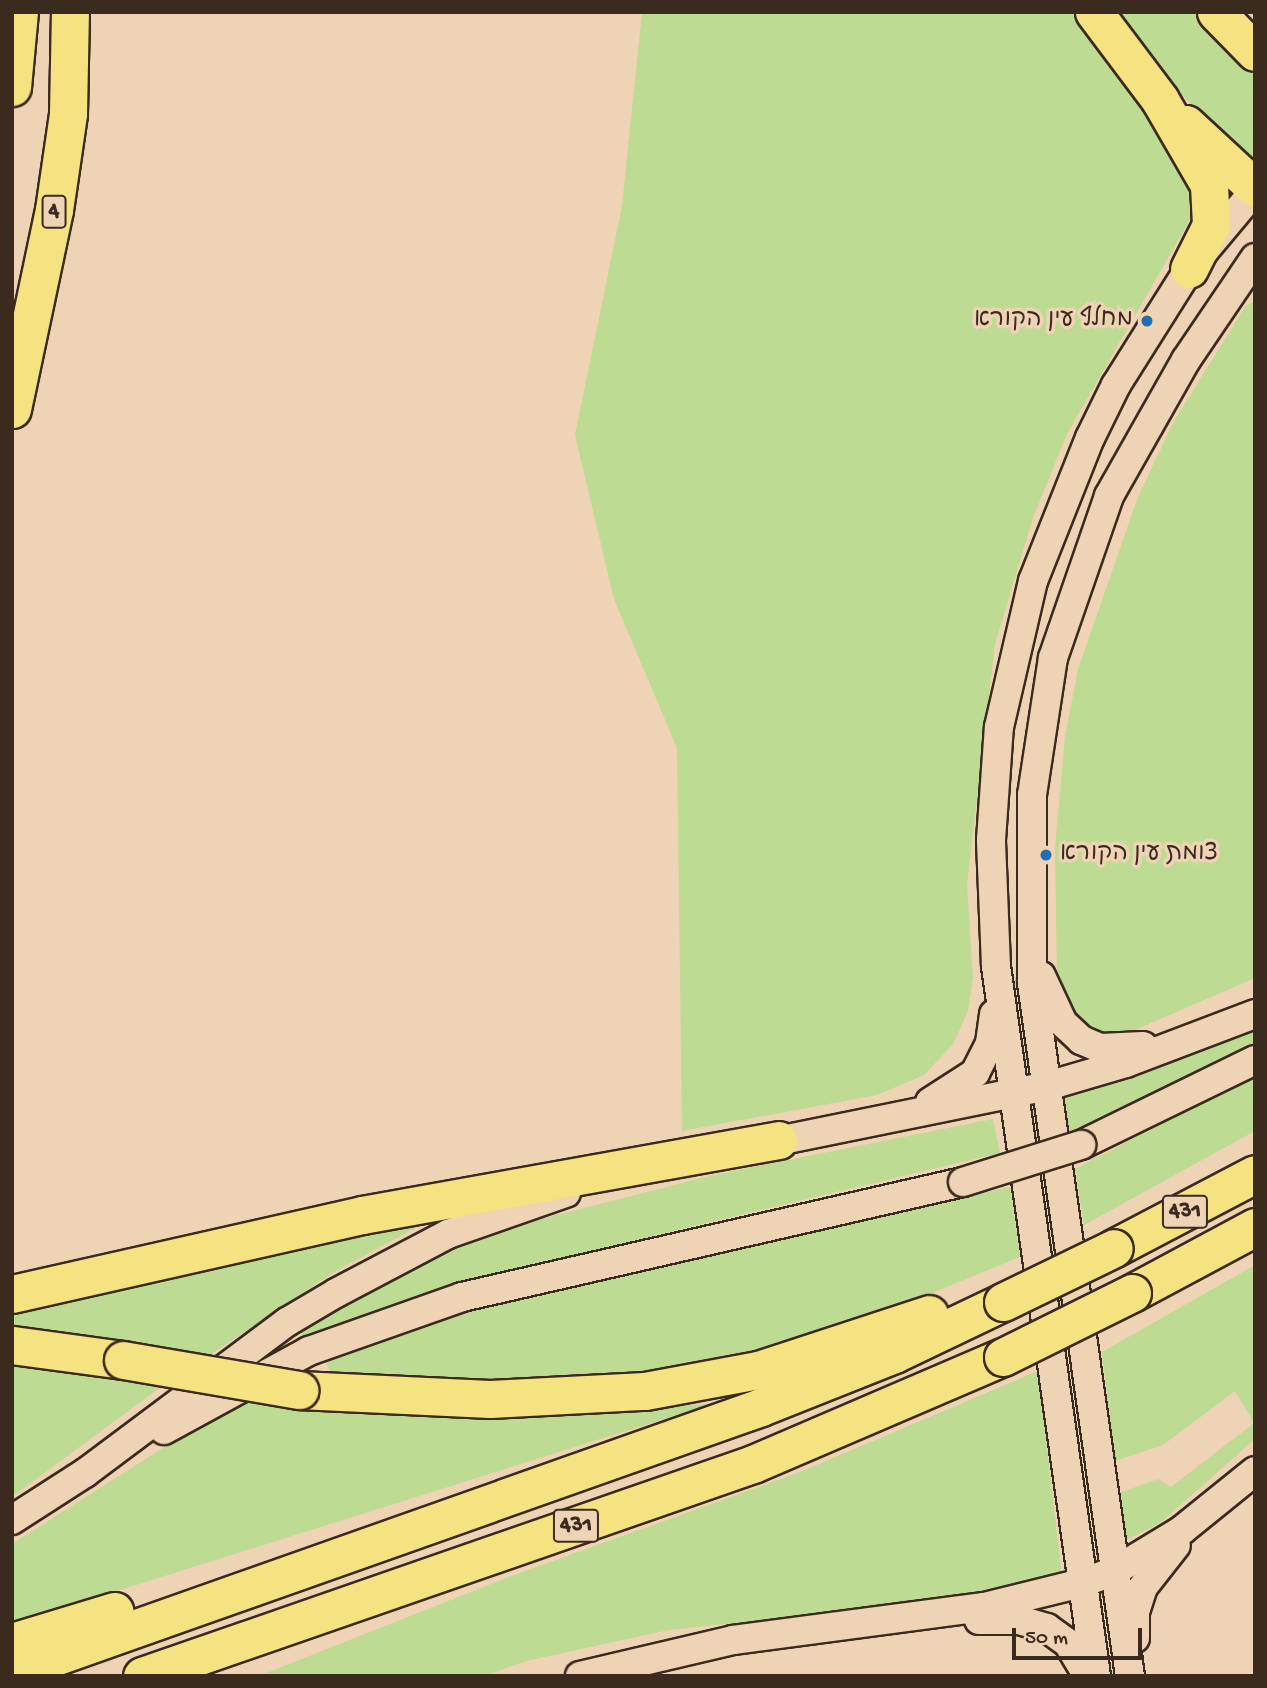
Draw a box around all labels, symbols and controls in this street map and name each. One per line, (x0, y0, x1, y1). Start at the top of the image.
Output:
road number: 4 (40, 192, 68, 232)
place label: מחלף עין הקורא (974, 307, 1133, 335)
marker: מחלף עין הקורא (1139, 313, 1155, 329)
place label: צומת עין הקורא (1060, 841, 1218, 869)
marker: צומת עין הקורא (1038, 847, 1054, 863)
road number: 431 (1160, 1192, 1210, 1232)
road number: 431 (552, 1506, 600, 1546)
scale bar (1015, 1614, 1144, 1658)
text: 50 m (1025, 1627, 1068, 1652)

